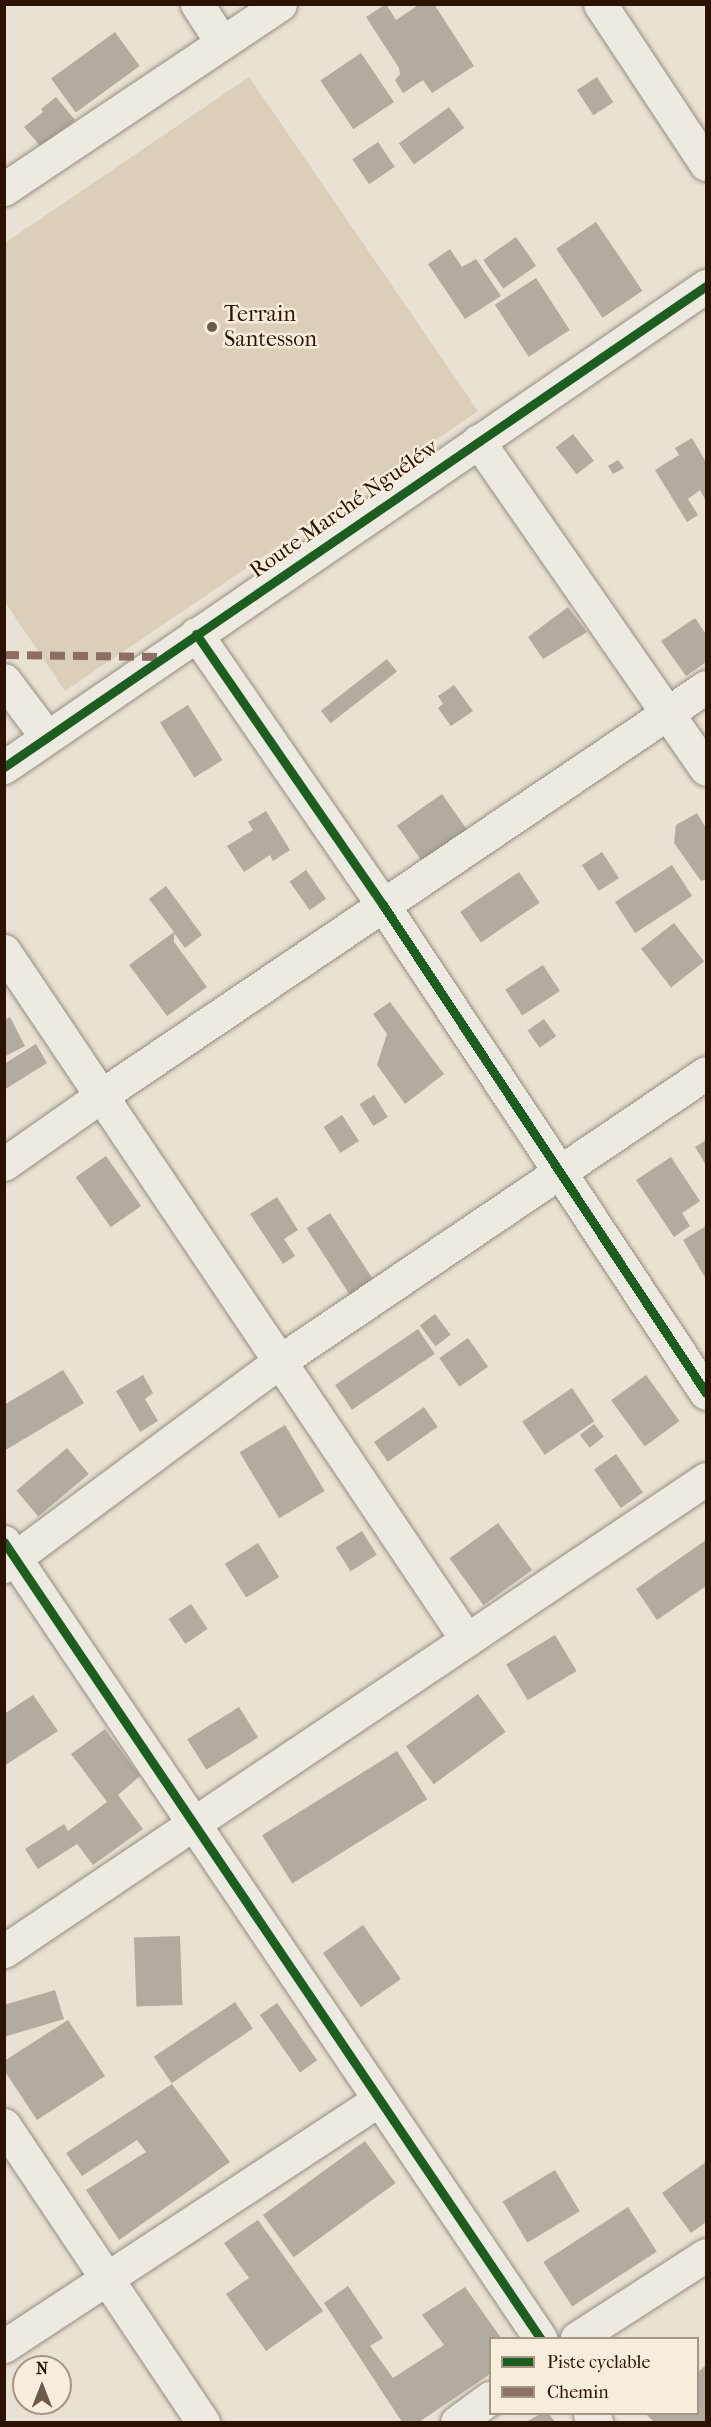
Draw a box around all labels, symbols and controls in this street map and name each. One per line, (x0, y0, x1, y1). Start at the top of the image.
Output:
place label: Terrain Santesson (224, 301, 317, 352)
marker: Terrain Santesson (205, 320, 219, 334)
street label: Route Marché Nguéléw (245, 434, 443, 584)
legend (489, 2337, 699, 2415)
text: Piste cyclable (547, 2352, 650, 2373)
north arrow (12, 2355, 72, 2415)
text: N (36, 2359, 48, 2378)
text: Chemin (547, 2382, 609, 2403)

